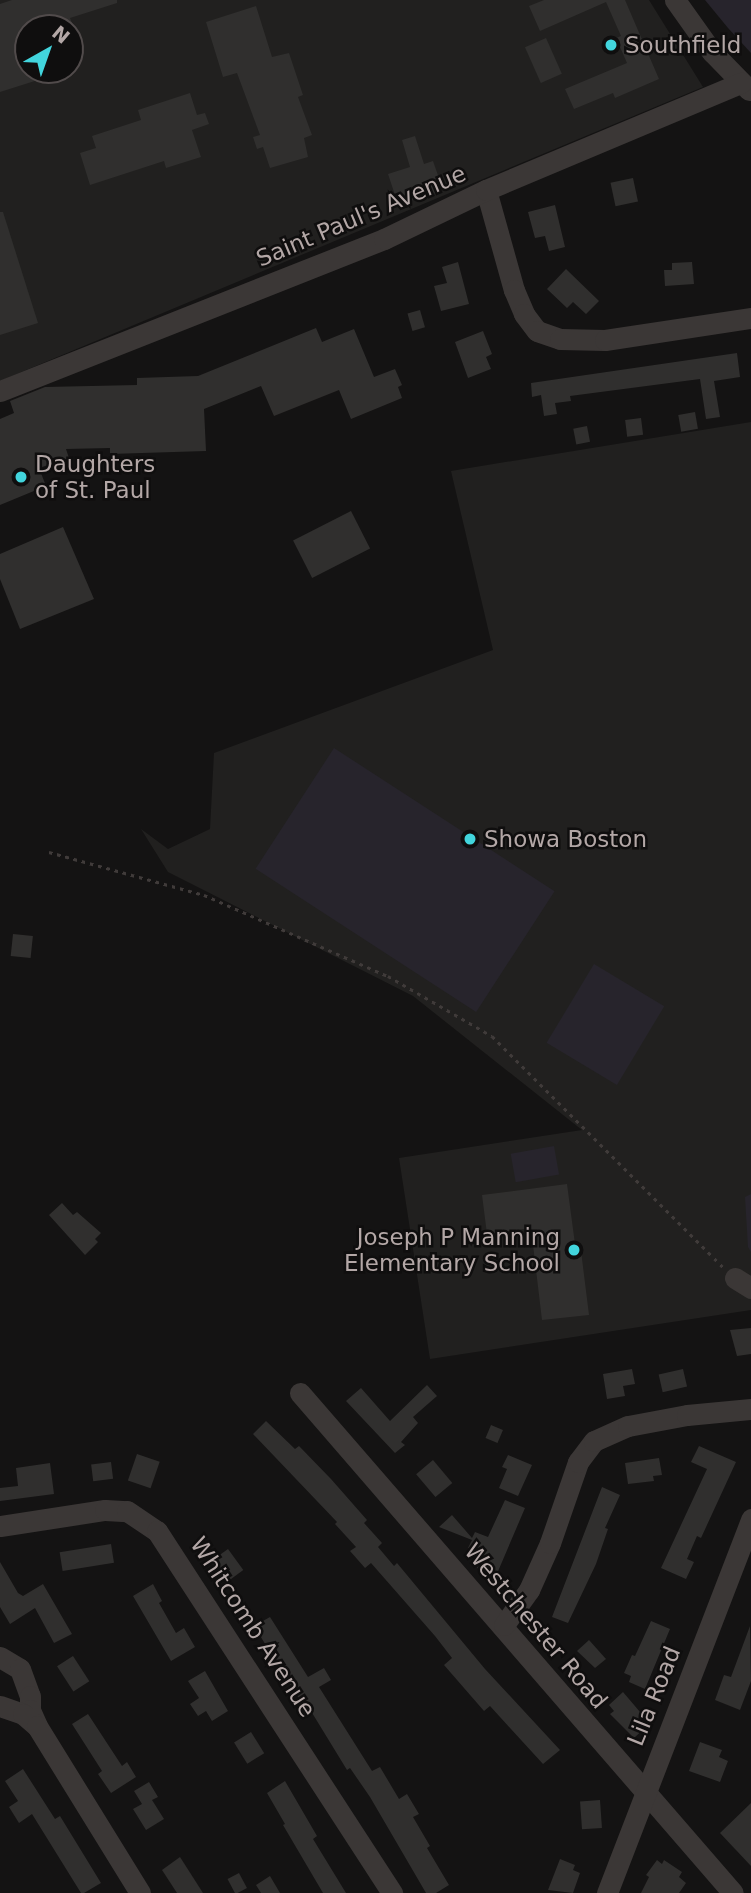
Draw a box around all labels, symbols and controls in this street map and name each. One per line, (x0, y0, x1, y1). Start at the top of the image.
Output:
north arrow (14, 14, 84, 84)
text: N (48, 21, 74, 48)
place label: Southfield (625, 31, 741, 59)
marker: Southfield (603, 37, 619, 53)
street label: Saint Paul's Avenue (252, 159, 470, 273)
place label: Daughters of St. Paul (35, 450, 155, 504)
marker: Daughters of St. Paul (13, 469, 29, 485)
place label: Showa Boston (484, 825, 647, 853)
marker: Showa Boston (462, 831, 478, 847)
place label: Joseph P Manning Elementary School (344, 1223, 560, 1277)
marker: Joseph P Manning Elementary School (566, 1242, 582, 1258)
street label: Whitcomb Avenue (184, 1532, 322, 1722)
street label: Westchester Road (459, 1538, 613, 1714)
street label: Lila Road (622, 1642, 686, 1750)

